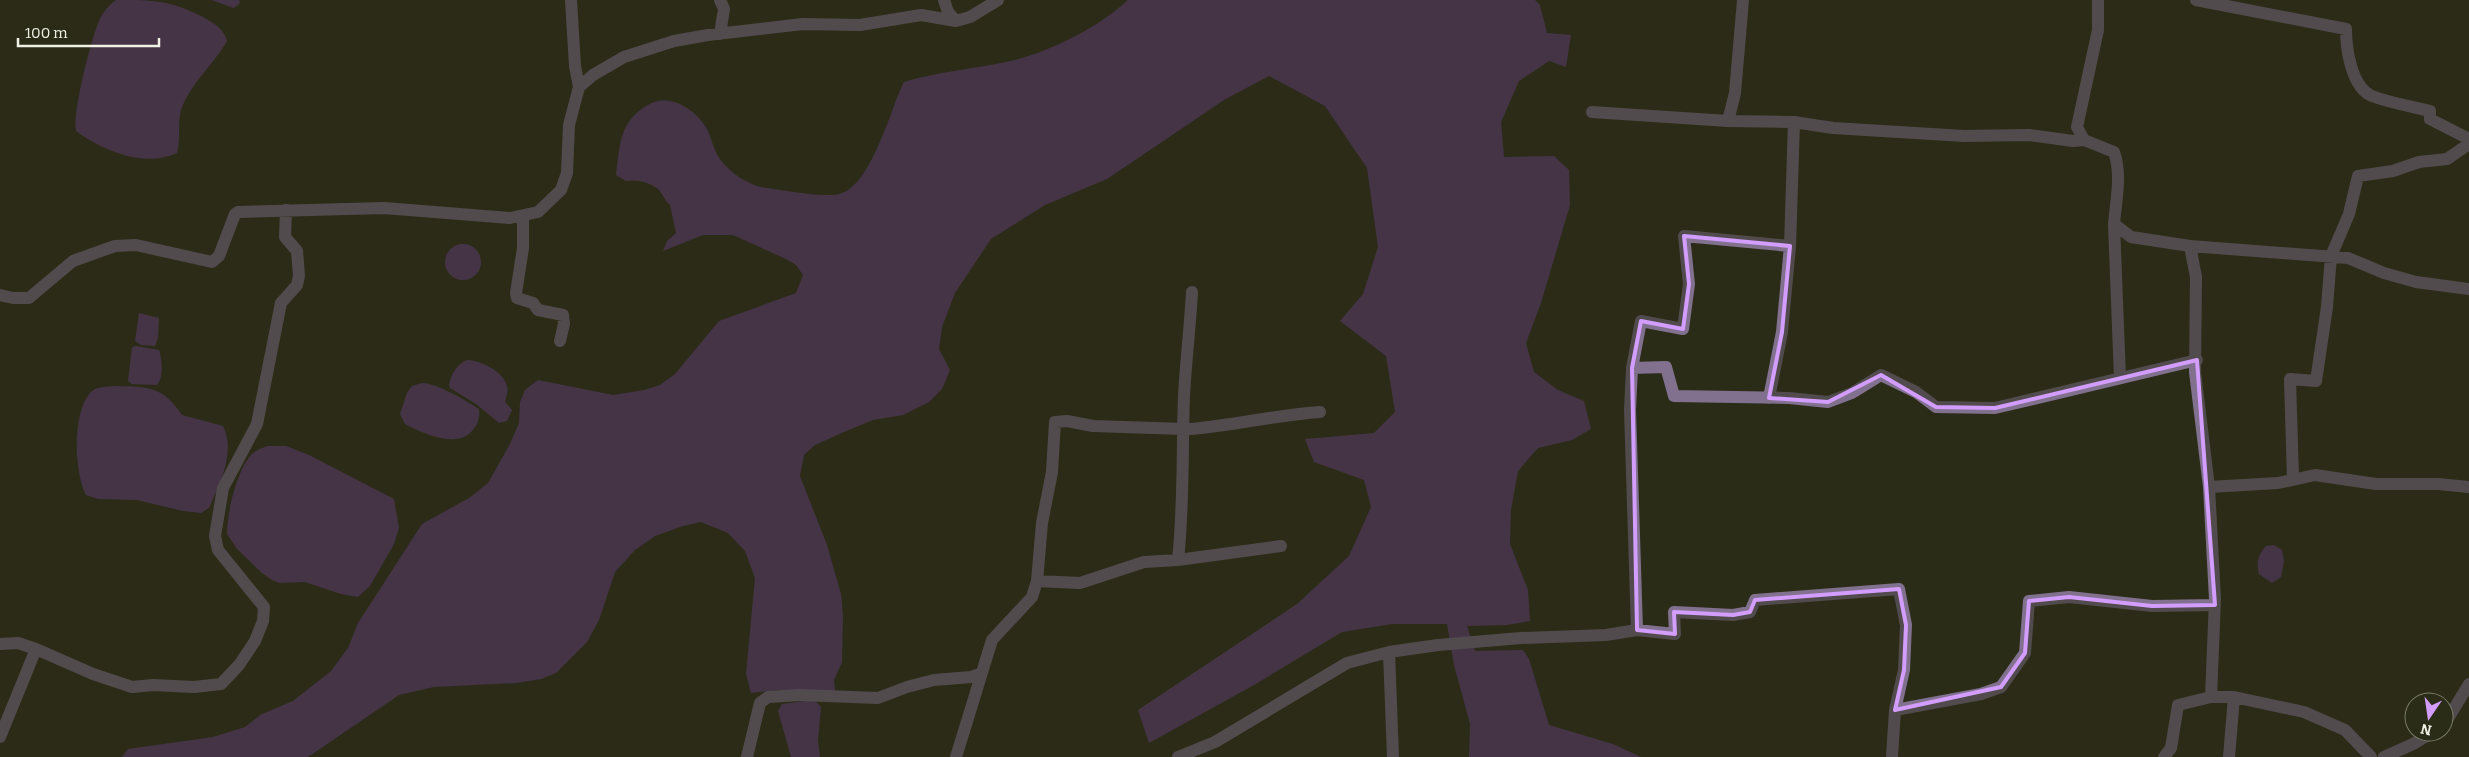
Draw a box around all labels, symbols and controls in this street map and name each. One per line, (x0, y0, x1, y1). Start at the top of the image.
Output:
scale bar (18, 15, 159, 47)
text: 100 m (25, 24, 68, 42)
north arrow (2404, 692, 2454, 742)
text: N (2419, 720, 2433, 739)

